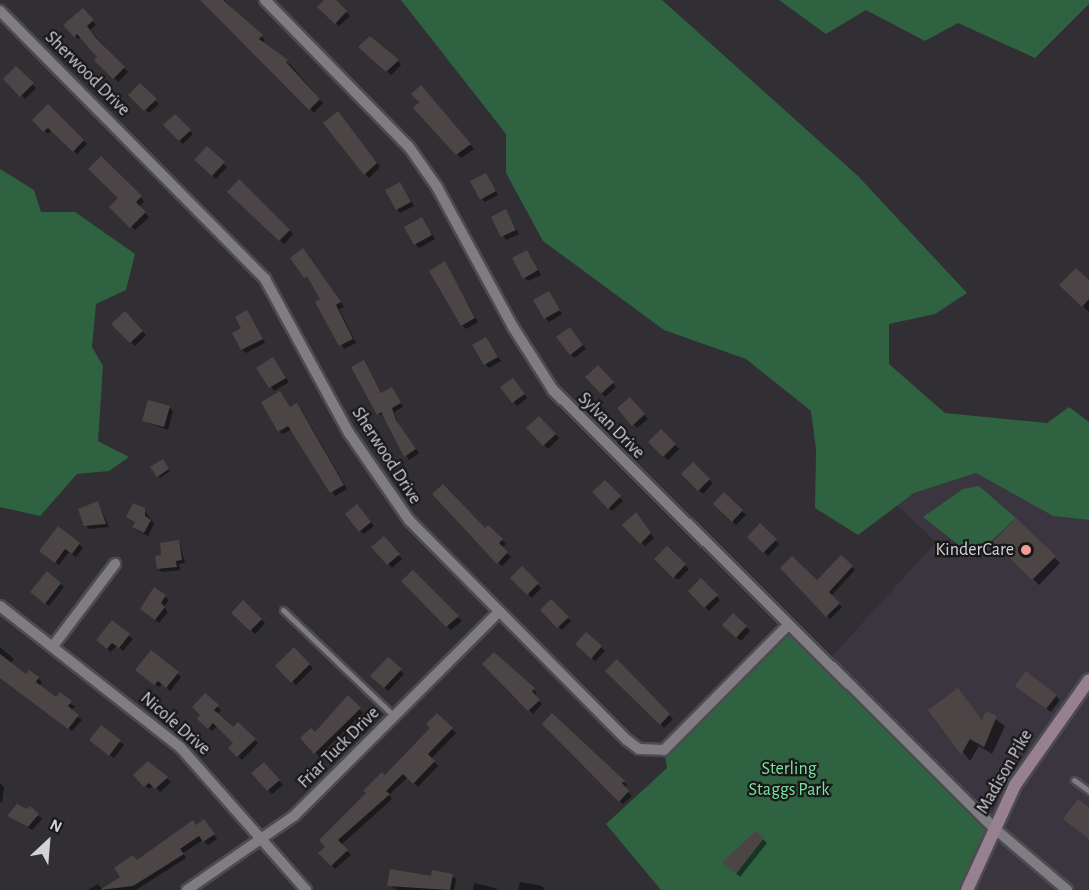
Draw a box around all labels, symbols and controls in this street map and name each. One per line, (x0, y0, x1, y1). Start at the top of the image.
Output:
street label: Sherwood Drive (40, 27, 134, 121)
street label: Sylvan Drive (573, 388, 649, 464)
street label: Sherwood Drive (347, 403, 425, 509)
place label: KinderCare (935, 539, 1014, 561)
marker: KinderCare (1019, 543, 1033, 557)
street label: Nicole Drive (136, 688, 214, 760)
street label: Friar Tuck Drive (294, 703, 384, 793)
street label: Madison Pike (972, 726, 1038, 818)
park label: Sterling Staggs Park (749, 759, 829, 802)
north arrow (18, 812, 78, 872)
text: N (47, 816, 64, 835)

